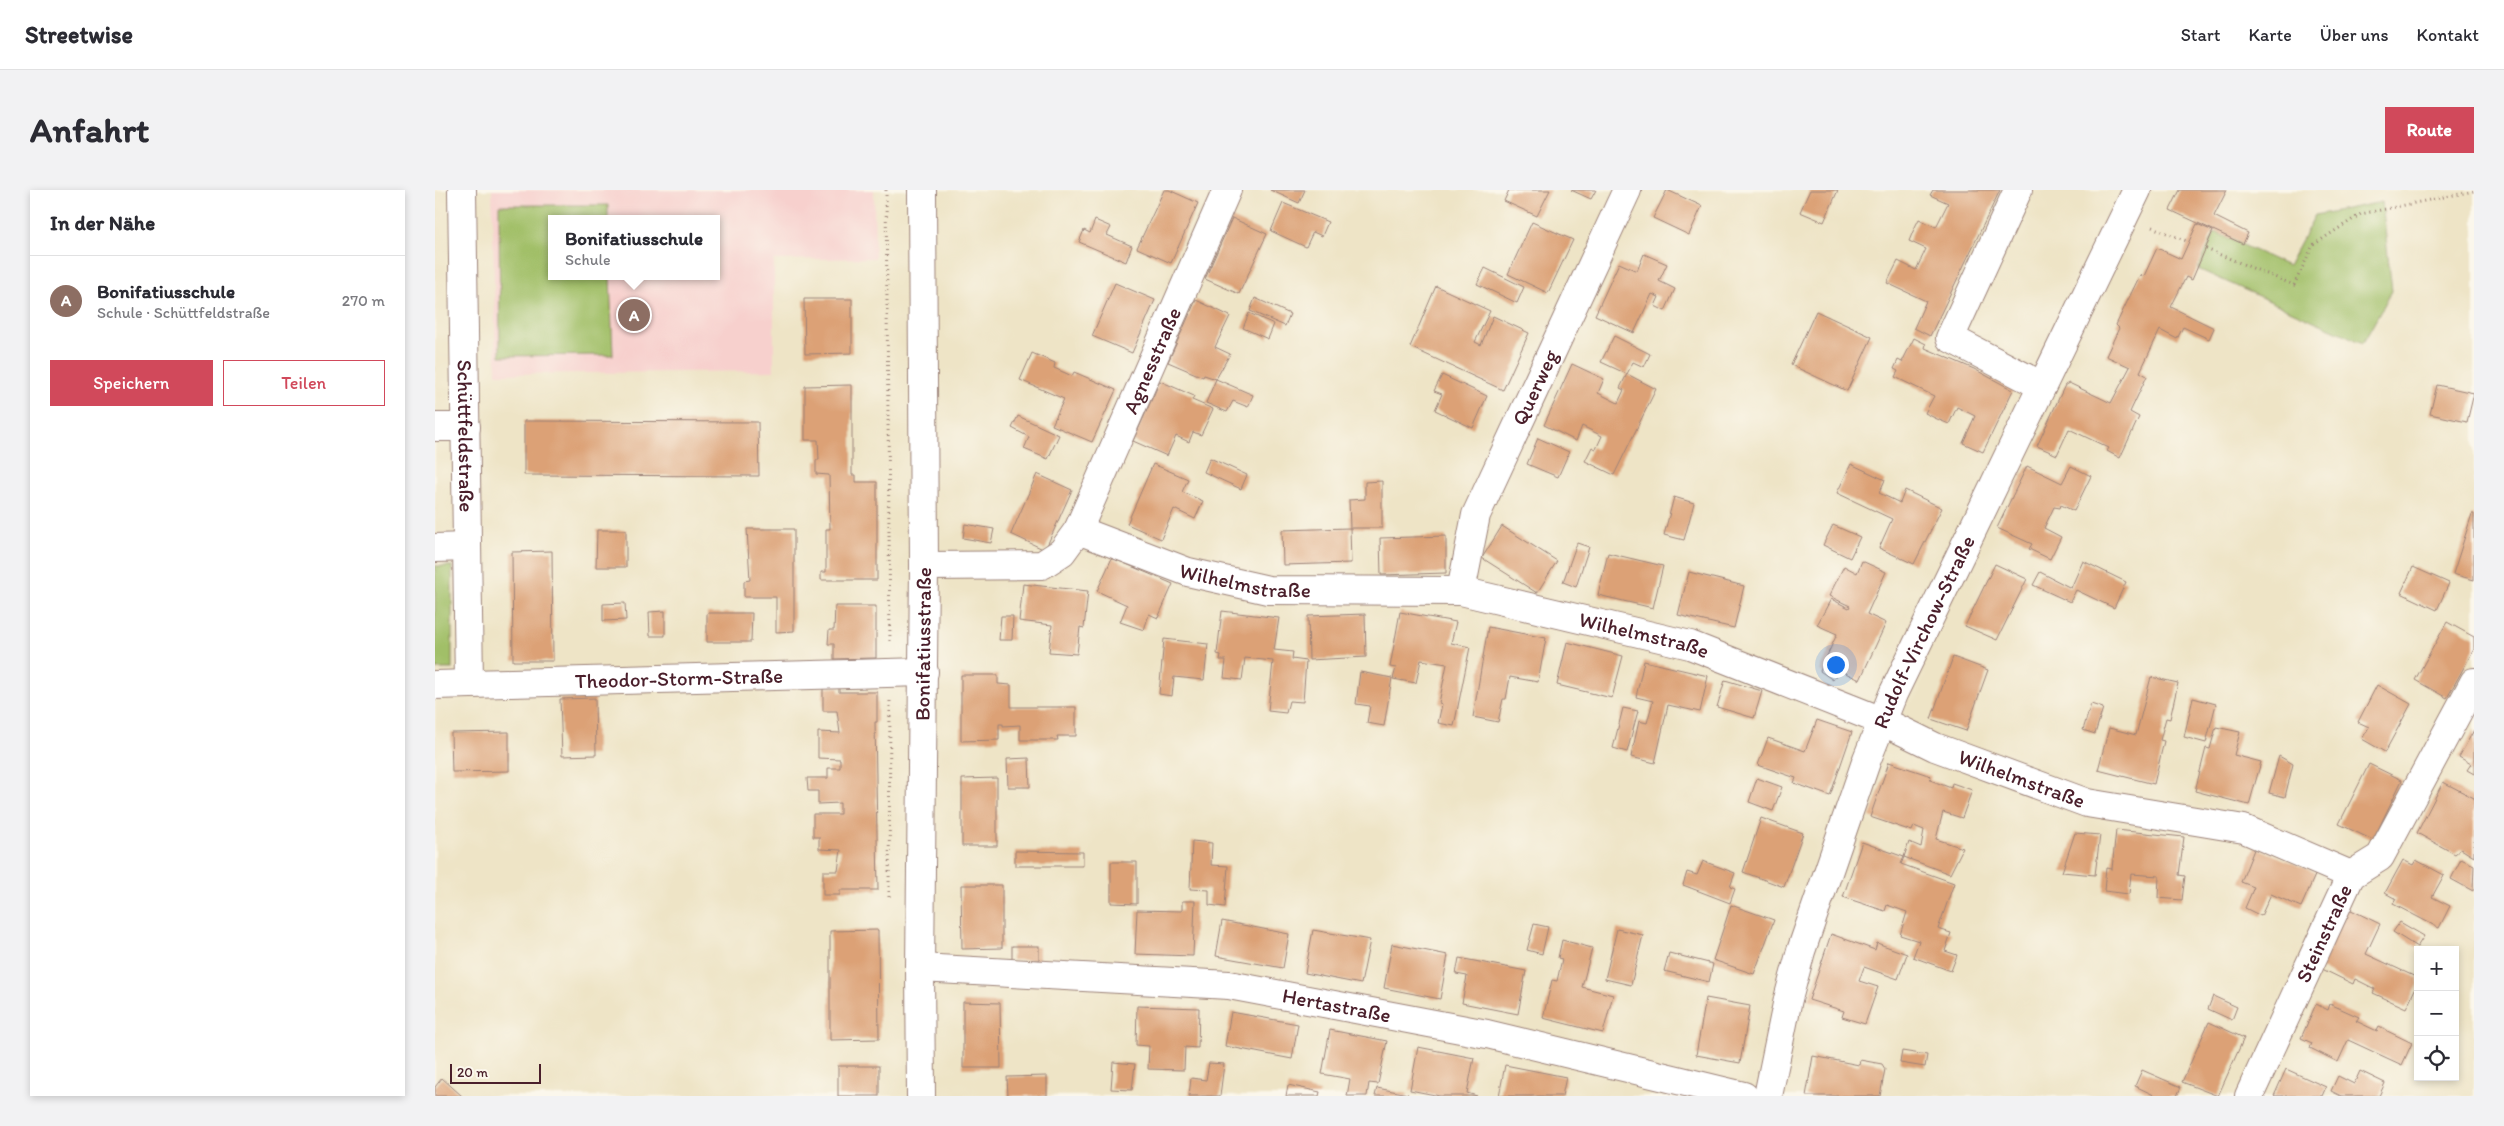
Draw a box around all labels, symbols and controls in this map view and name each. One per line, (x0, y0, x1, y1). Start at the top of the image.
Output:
text: Streetwise (25, 20, 133, 49)
text: Start (2181, 24, 2220, 46)
text: Karte (2248, 24, 2292, 46)
text: Über uns (2320, 24, 2389, 46)
text: Kontakt (2417, 24, 2479, 46)
button: Route (2385, 107, 2474, 153)
text: Anfahrt (30, 109, 149, 151)
text: In der Nähe (50, 210, 155, 235)
popup (548, 215, 720, 280)
text: Bonifatiusschule (565, 227, 703, 250)
text: Schule (565, 250, 611, 269)
text: Bonifatiusschule (97, 280, 235, 303)
text: A (61, 291, 71, 310)
text: 270 m (342, 291, 385, 310)
pin: A (618, 296, 650, 334)
text: Schule · Schüttfeldstraße (97, 303, 270, 322)
street label: Agnesstraße (1118, 303, 1186, 418)
street label: Querweg (1506, 345, 1563, 429)
street label: Schüttfeldstraße (452, 359, 480, 513)
button: Speichern (50, 360, 213, 406)
button: Teilen (223, 360, 385, 406)
street label: Rudolf-Virchow-Straße (1868, 531, 1980, 732)
street label: Wilhelmstraße (1177, 557, 1311, 602)
street label: Bonifatiusstraße (909, 567, 936, 721)
street label: Wilhelmstraße (1577, 606, 1713, 663)
your location (1823, 652, 1849, 678)
street label: Theodor-Storm-Straße (574, 663, 783, 693)
street label: Wilhelmstraße (1955, 744, 2089, 813)
street label: Steinstraße (2290, 880, 2357, 986)
map controls (2414, 946, 2459, 1081)
button: + (2414, 946, 2459, 991)
street label: Hertastraße (1280, 982, 1393, 1028)
button: − (2414, 991, 2459, 1036)
button: locate (2414, 1036, 2459, 1081)
scale bar (450, 1061, 541, 1084)
text: 20 m (457, 1064, 488, 1081)

